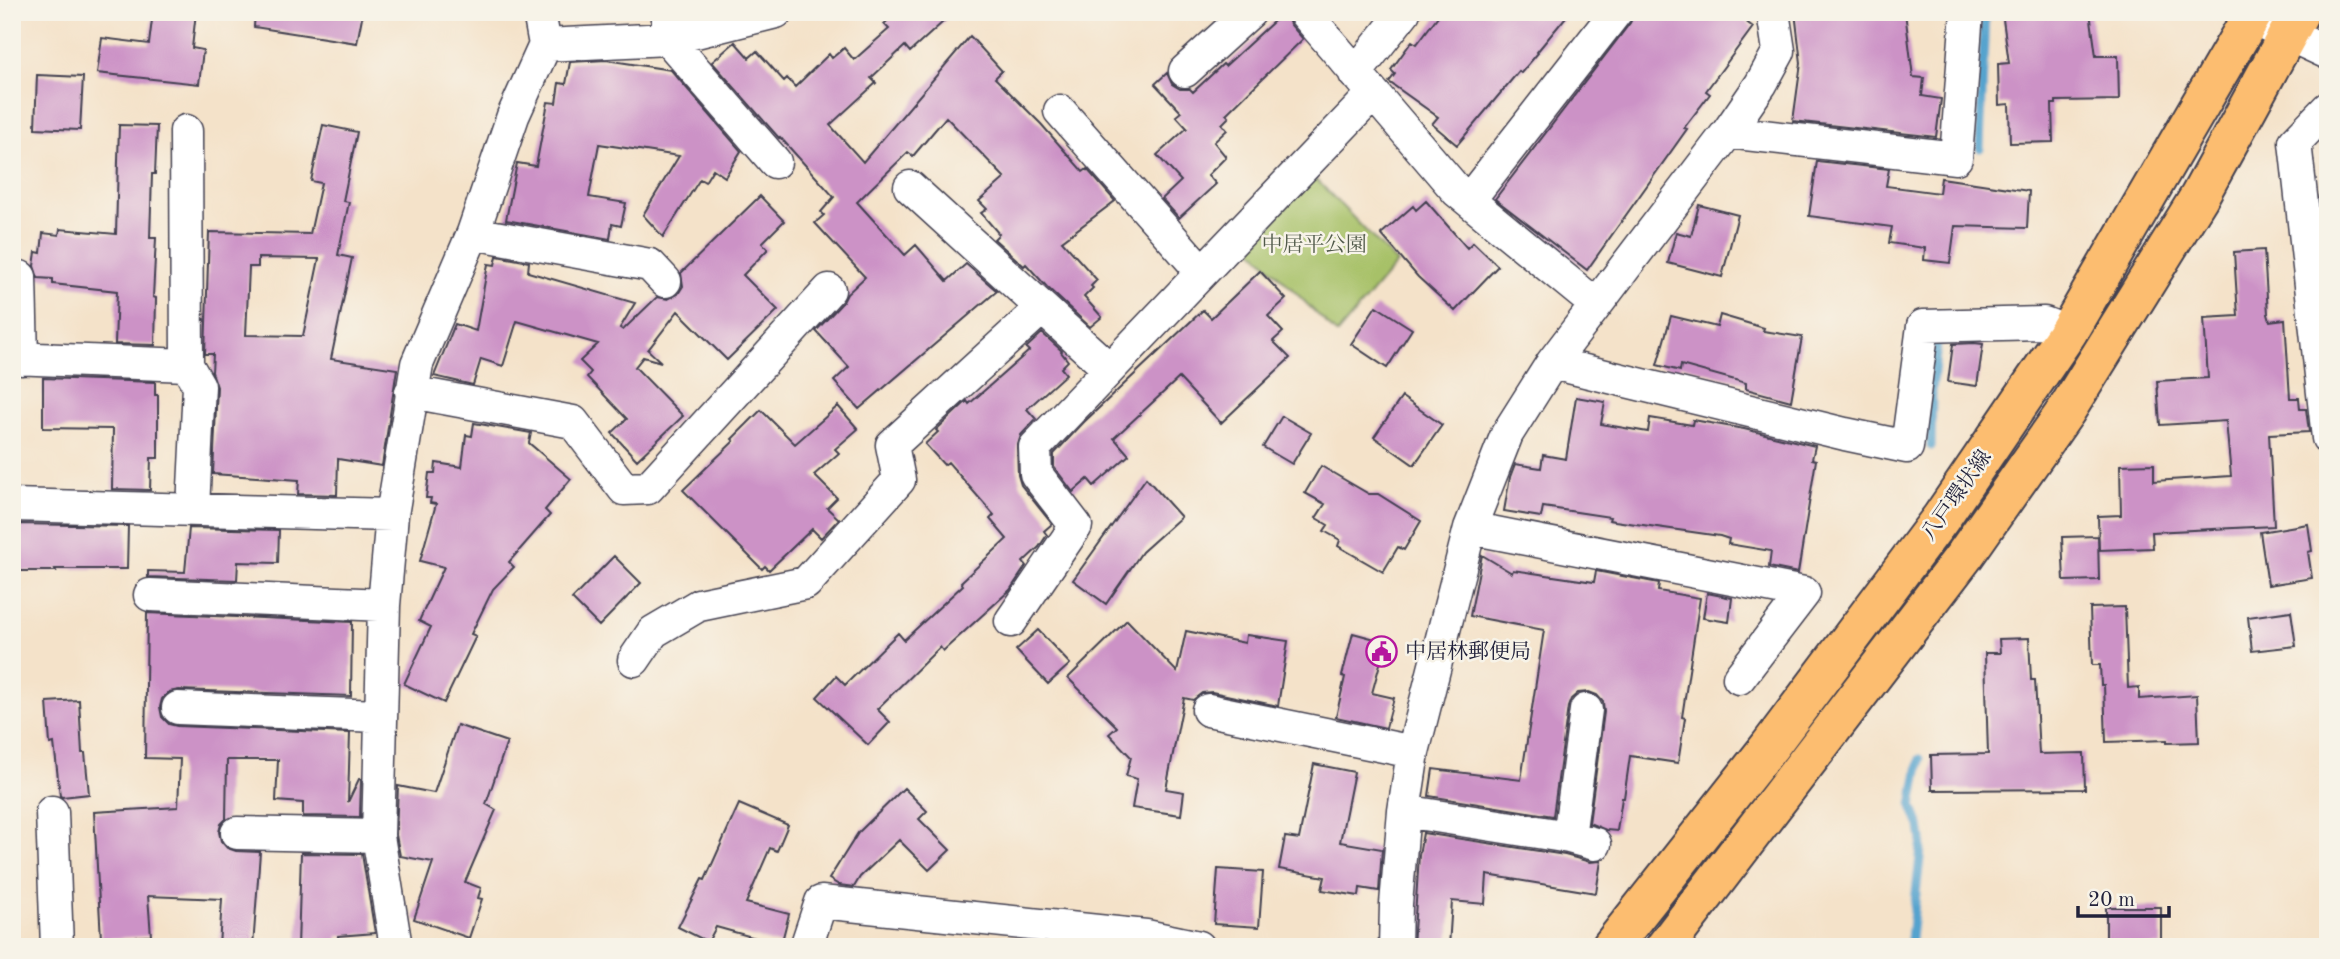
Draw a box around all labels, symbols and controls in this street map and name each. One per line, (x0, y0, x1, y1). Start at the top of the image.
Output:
park label: 中居平公園 (1262, 233, 1367, 256)
street label: 八戸環状線 (1917, 446, 1996, 545)
public building icon: 中居林郵便局 (1365, 634, 1399, 668)
place label: 中居林郵便局 (1405, 640, 1531, 663)
scale bar (2078, 875, 2168, 919)
text: 20 m (2088, 890, 2135, 911)

